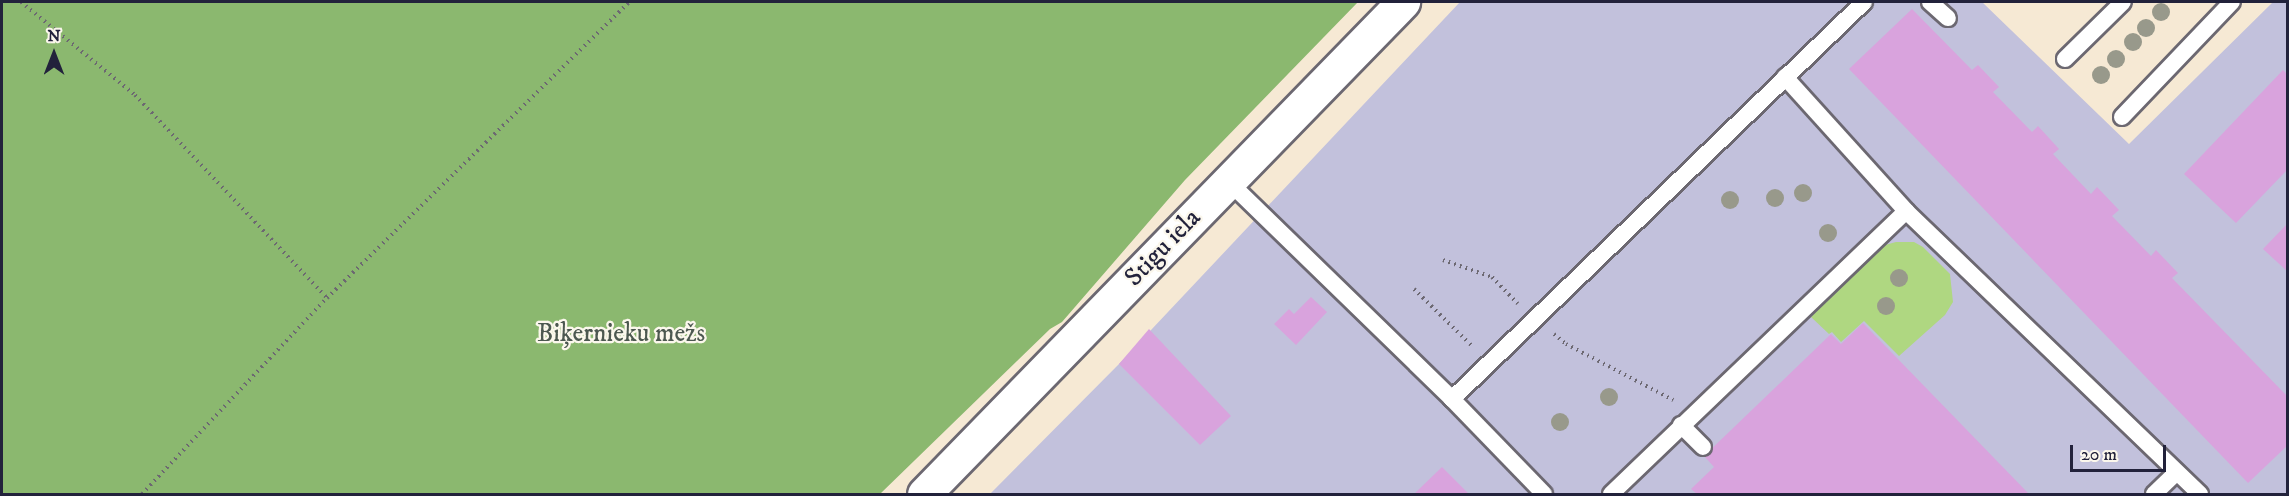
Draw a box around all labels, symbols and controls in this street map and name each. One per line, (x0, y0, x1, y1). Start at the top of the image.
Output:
north arrow (24, 24, 84, 84)
text: N (47, 26, 61, 46)
street label: Stigu iela (1119, 203, 1207, 293)
park label: Biķernieku mežs (537, 318, 705, 350)
scale bar (2073, 433, 2169, 471)
text: 20 m (2081, 444, 2117, 466)

